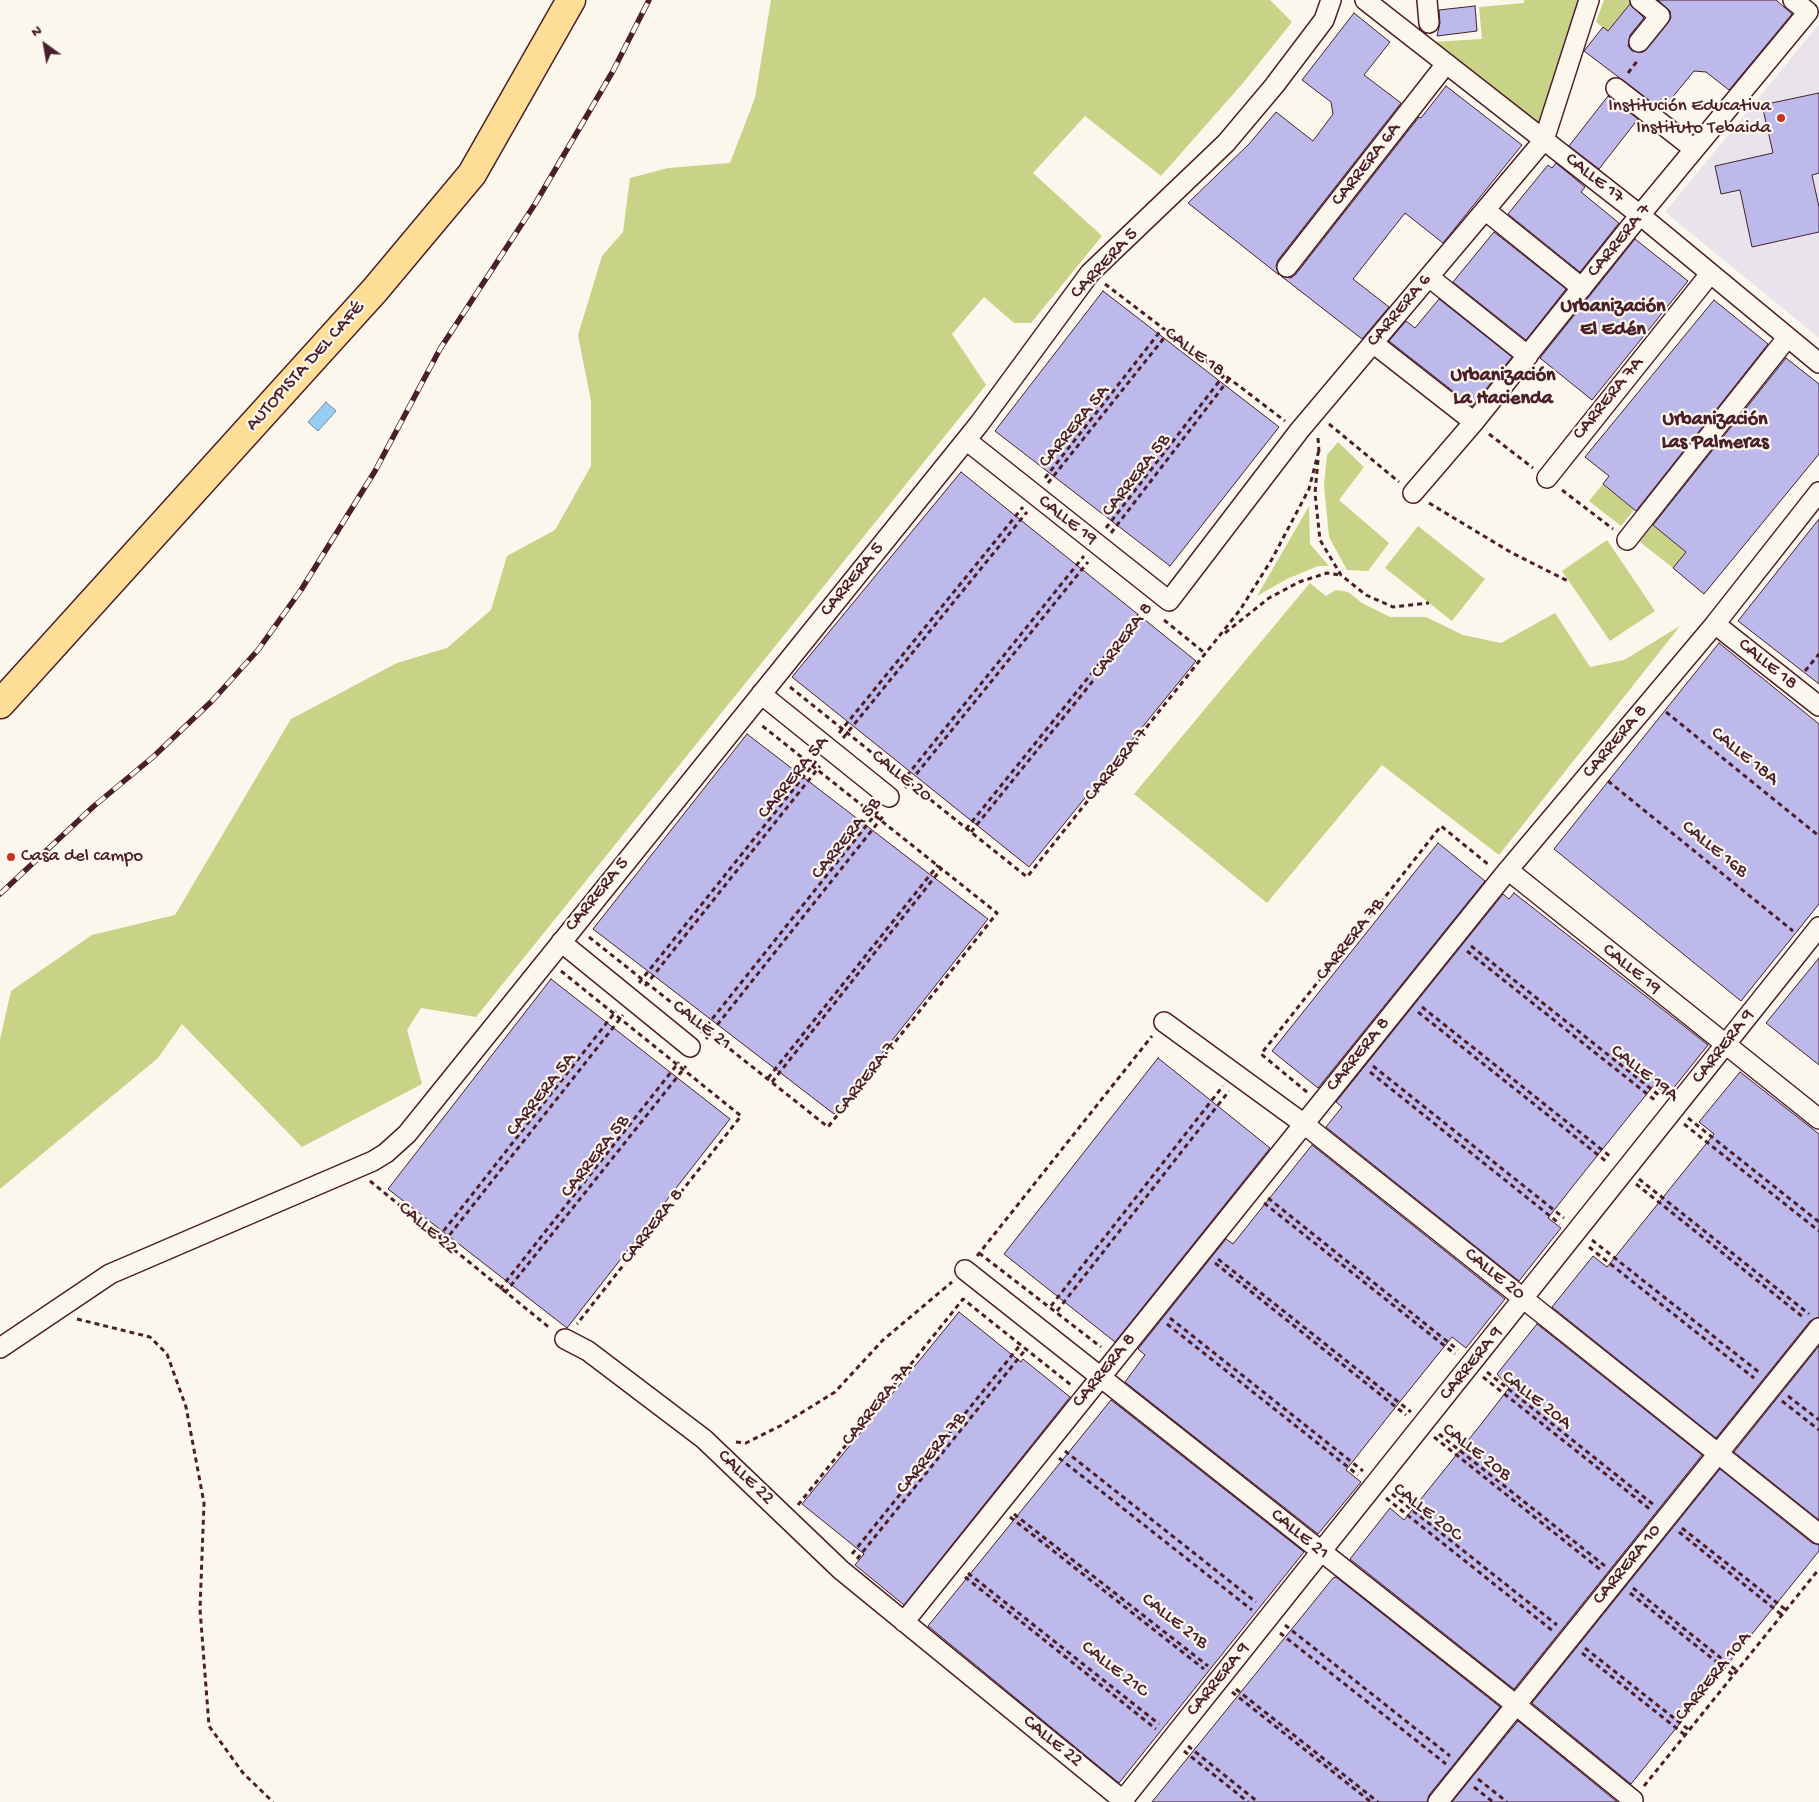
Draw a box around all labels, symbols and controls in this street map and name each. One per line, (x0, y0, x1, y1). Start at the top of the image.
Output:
north arrow (20, 20, 70, 70)
text: N (28, 22, 45, 41)
place label: Institución Educativa Instituto Tebaida (1608, 96, 1771, 140)
marker: Institución Educativa Instituto Tebaida (1775, 112, 1787, 124)
street label: CARRERA 6A (1327, 119, 1407, 211)
street label: CALLE 17 (1560, 149, 1628, 209)
street label: CARRERA 7 (1583, 199, 1657, 283)
street label: CARRERA 5 (1066, 224, 1144, 304)
street label: CARRERA 6 (1363, 270, 1437, 352)
district label: Urbanización El Edén (1560, 296, 1666, 343)
street label: AUTOPISTA DEL CAFÉ (242, 297, 370, 437)
street label: CALLE 18 (1159, 323, 1229, 383)
street label: CARRERA 7A (1569, 353, 1649, 445)
district label: Urbanización La Hacienda (1450, 365, 1556, 412)
street label: CARRERA 5A (1035, 381, 1115, 473)
district label: Urbanización Las Palmeras (1661, 409, 1769, 456)
street label: CARRERA 5B (1098, 430, 1176, 522)
street label: CALLE 19 (1033, 491, 1101, 551)
street label: CARRERA 5 (816, 538, 890, 622)
street label: CARRERA 8 (1087, 598, 1159, 684)
street label: CALLE 18 (1733, 634, 1801, 696)
street label: CARRERA 8 (1579, 700, 1653, 784)
street label: CARRERA 7 (1080, 723, 1154, 807)
street label: CALLE 18A (1705, 723, 1783, 791)
street label: CARRERA 5A (754, 732, 834, 824)
street label: CALLE 20 (866, 746, 936, 808)
street label: CARRERA 5B (807, 794, 887, 884)
street label: CALLE 16B (1676, 816, 1752, 884)
place label: Casa del campo (21, 846, 143, 868)
marker: Casa del campo (5, 851, 17, 863)
street label: CARRERA 5 (561, 853, 635, 937)
street label: CARRERA 7B (1312, 894, 1390, 986)
street label: CALLE 19 (1597, 939, 1665, 1001)
street label: CALLE 21 (667, 996, 735, 1056)
street label: CARRERA 9 (1688, 1005, 1760, 1089)
street label: CARRERA 8 (1322, 1013, 1396, 1097)
street label: CARRERA 7 (830, 1037, 902, 1121)
street label: CALLE 19A (1605, 1040, 1683, 1108)
street label: CARRERA 5A (502, 1049, 582, 1141)
street label: CARRERA 5B (557, 1111, 635, 1203)
street label: CARRERA 8 (617, 1185, 689, 1269)
street label: CALLE 22 (393, 1198, 461, 1260)
street label: CALLE 20 (1459, 1244, 1529, 1306)
street label: CARRERA 9 (1435, 1322, 1509, 1406)
street label: CARRERA 8 (1068, 1329, 1142, 1413)
street label: CARRERA 7A (838, 1359, 918, 1451)
street label: CALLE 20A (1496, 1366, 1576, 1436)
street label: CARRERA 7B (892, 1409, 972, 1499)
street label: CALLE 20B (1437, 1419, 1515, 1487)
street label: CALLE 22 (712, 1445, 778, 1511)
street label: CALLE 20C (1388, 1479, 1466, 1547)
street label: CALLE 21 (1265, 1505, 1333, 1565)
street label: CARRERA 10 (1589, 1520, 1667, 1610)
street label: CALLE 21B (1136, 1589, 1212, 1655)
street label: CARRERA 10A (1671, 1628, 1757, 1726)
street label: CALLE 21C (1076, 1637, 1152, 1703)
street label: CARRERA 9 (1182, 1638, 1256, 1722)
street label: CALLE 22 (1017, 1711, 1087, 1773)

